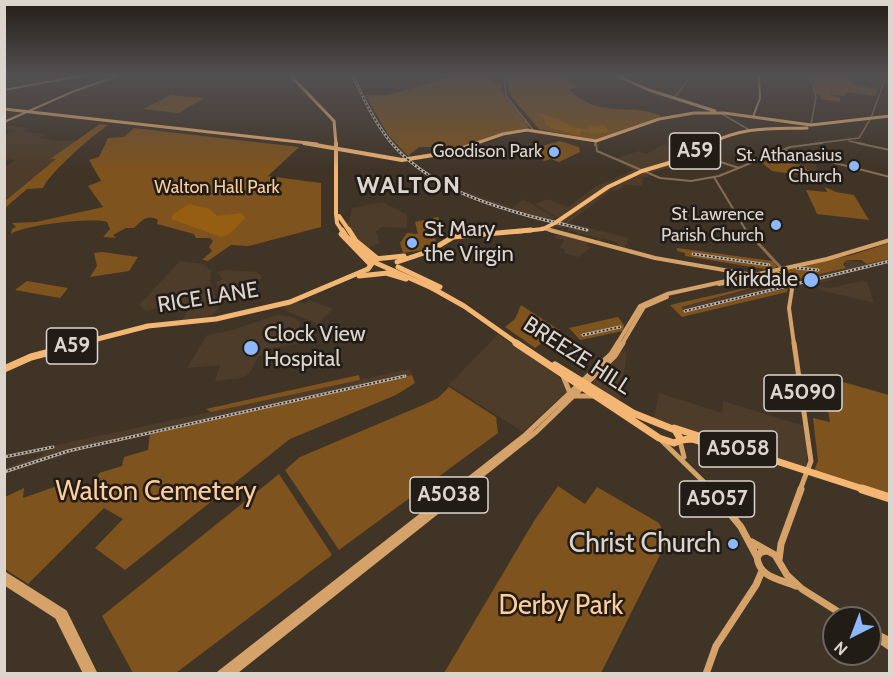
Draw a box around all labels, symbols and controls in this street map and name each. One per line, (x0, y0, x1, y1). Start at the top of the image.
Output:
road number: A59 (670, 133, 720, 169)
place label: Goodison Park (432, 141, 542, 163)
marker: Goodison Park (547, 145, 561, 159)
place label: St. Athanasius Church (736, 145, 842, 188)
marker: St. Athanasius Church (847, 159, 861, 173)
district label: WALTON (357, 172, 461, 200)
park label: Walton Hall Park (154, 177, 280, 199)
place label: St Lawrence Parish Church (661, 204, 764, 246)
place label: St Mary the Virgin (424, 217, 514, 268)
marker: St Lawrence Parish Church (769, 218, 783, 232)
marker: St Mary the Virgin (405, 236, 419, 250)
place label: Kirkdale (725, 267, 798, 293)
marker: Kirkdale (802, 271, 820, 289)
street label: RICE LANE (156, 277, 260, 319)
street label: BREEZE HILL (518, 311, 636, 401)
place label: Clock View Hospital (264, 322, 366, 374)
road number: A59 (46, 328, 98, 364)
marker: Clock View Hospital (242, 339, 260, 357)
road number: A5090 (764, 375, 842, 411)
road number: A5058 (699, 431, 777, 467)
park label: Walton Cemetery (55, 476, 257, 508)
road number: A5038 (410, 477, 488, 513)
road number: A5057 (680, 481, 754, 517)
place label: Christ Church (569, 528, 721, 560)
marker: Christ Church (726, 537, 740, 551)
park label: Derby Park (499, 590, 623, 622)
north arrow (822, 606, 882, 666)
text: N (830, 637, 852, 659)

